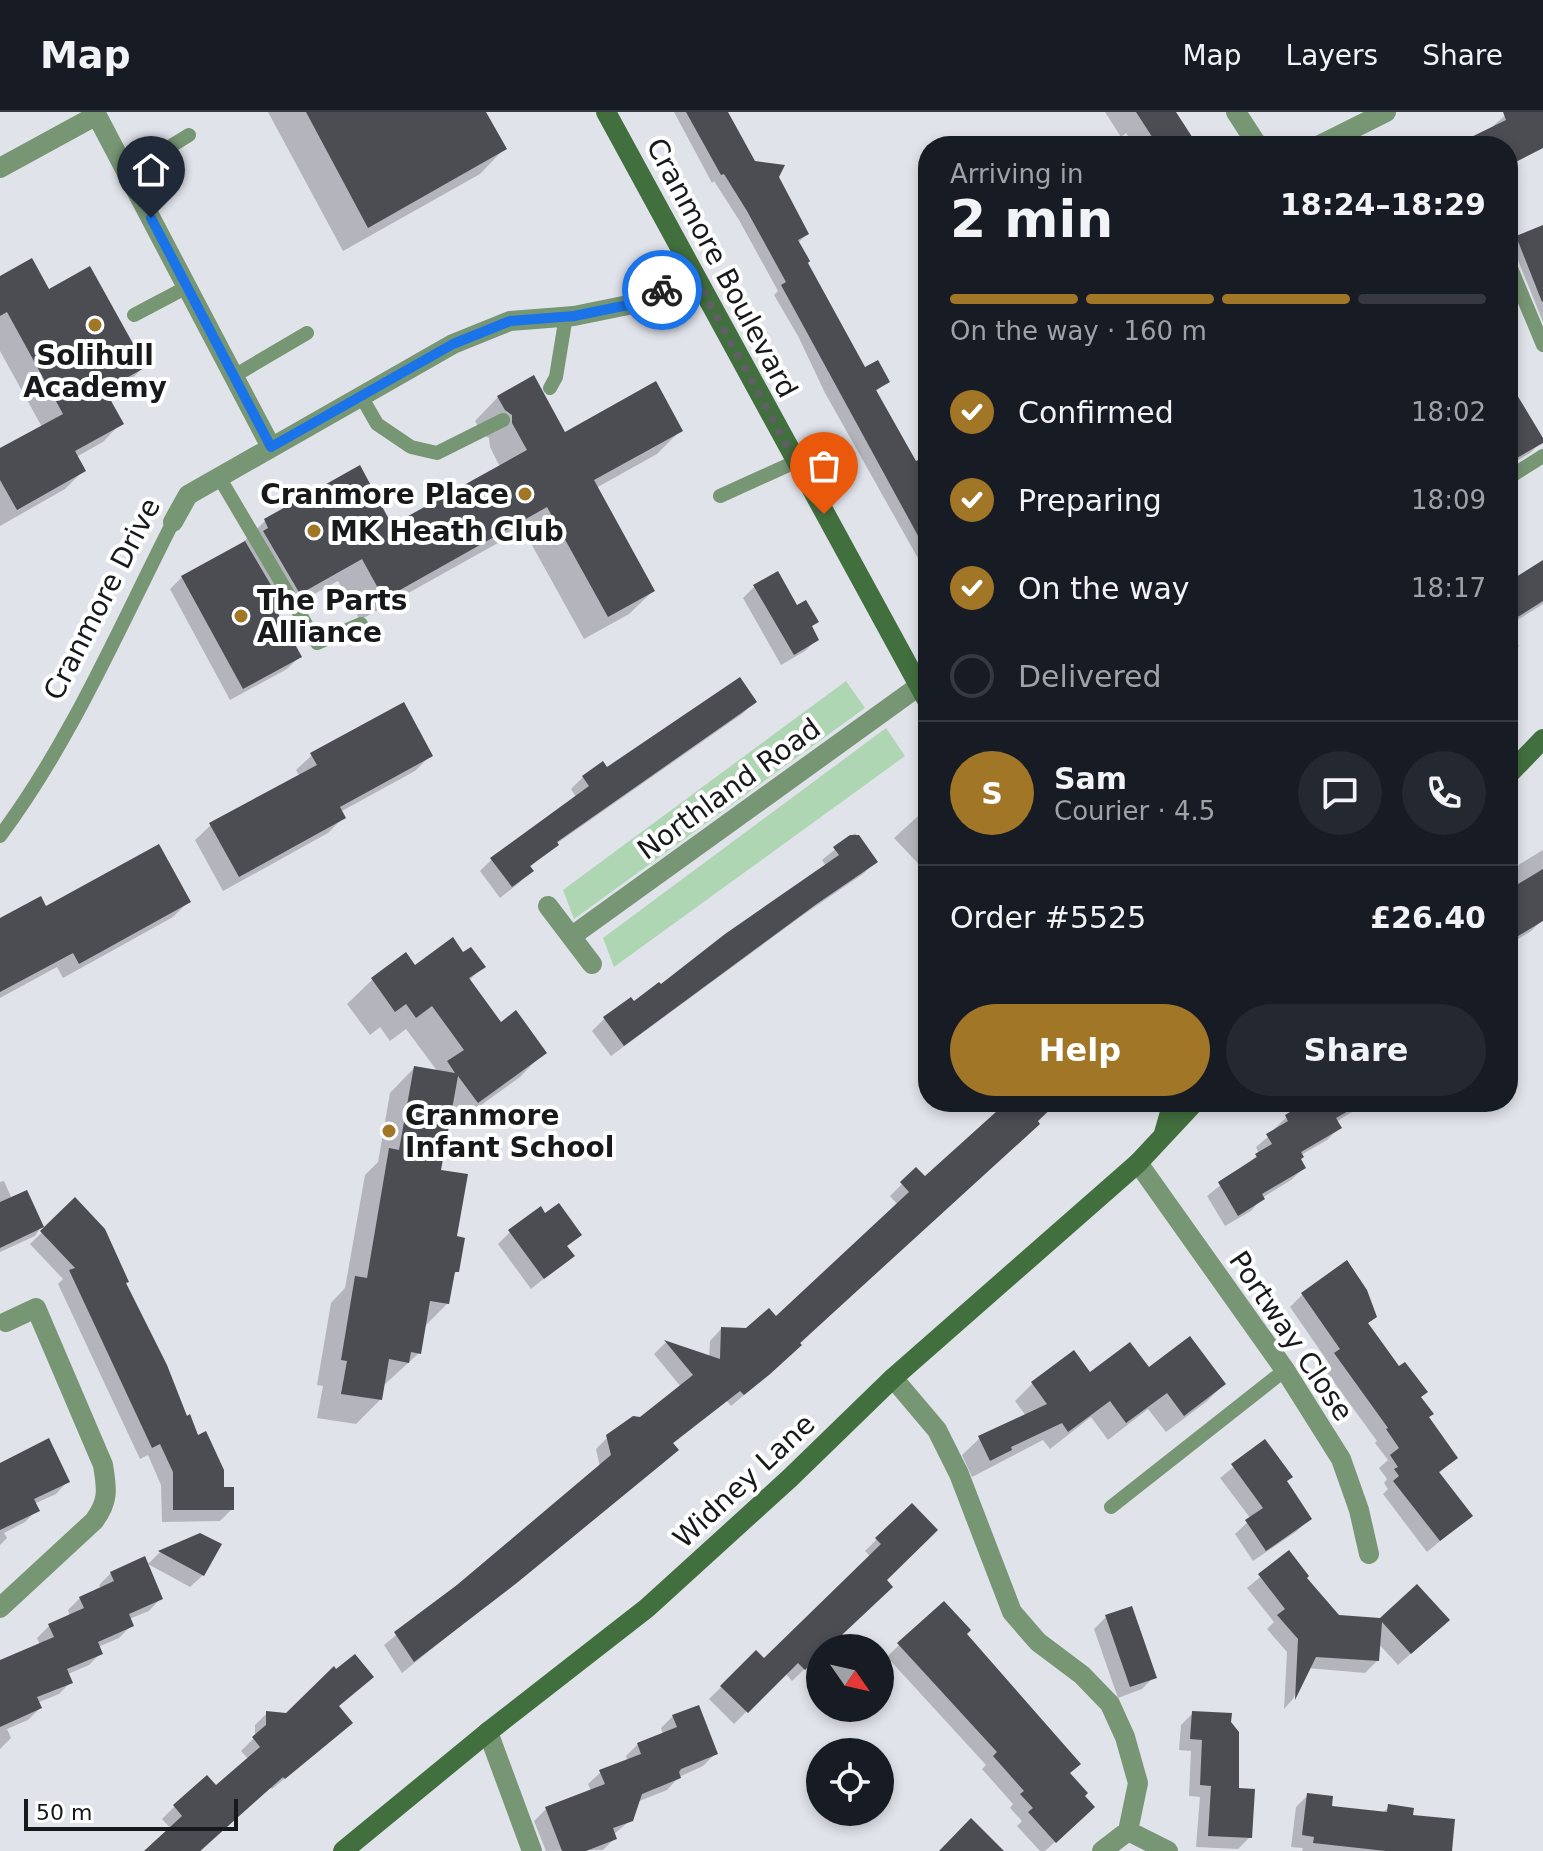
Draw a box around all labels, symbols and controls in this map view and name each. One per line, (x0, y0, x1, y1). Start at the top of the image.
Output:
text: Map (40, 33, 131, 77)
text: Map (1182, 39, 1242, 72)
text: Layers (1286, 39, 1378, 72)
text: Share (1422, 39, 1503, 72)
street label: Cranmore Boulevard (640, 133, 804, 403)
pin (117, 136, 185, 218)
icon: home (129, 148, 173, 192)
text: Arriving in (950, 159, 1084, 189)
text: 18:24–18:29 (1280, 187, 1486, 222)
text: 2 min (950, 189, 1113, 249)
courier (622, 250, 702, 330)
icon: bike (640, 268, 684, 312)
marker: Solihull Academy (86, 316, 104, 334)
text: On the way · 160 m (950, 316, 1207, 346)
place label: Solihull Academy (23, 339, 167, 404)
icon: check (950, 390, 994, 434)
text: Confirmed (1018, 395, 1174, 430)
text: 18:02 (1411, 397, 1486, 427)
pin (790, 432, 858, 514)
icon: bag (802, 444, 846, 488)
place label: Cranmore Place (260, 478, 509, 511)
icon: check (950, 478, 994, 522)
text: Preparing (1018, 483, 1162, 518)
marker: Cranmore Place (516, 485, 534, 503)
text: 18:09 (1411, 485, 1486, 515)
street label: Cranmore Drive (37, 493, 167, 705)
place label: MK Heath Club (330, 515, 564, 548)
marker: MK Heath Club (305, 522, 323, 540)
icon: check (950, 566, 994, 610)
text: On the way (1018, 571, 1190, 606)
text: 18:17 (1411, 573, 1486, 603)
place label: The Parts Alliance (257, 584, 407, 649)
marker: The Parts Alliance (232, 607, 250, 625)
text: Delivered (1018, 659, 1162, 694)
street label: Northland Road (631, 712, 827, 866)
button: chat (1298, 751, 1382, 835)
button: phone (1402, 751, 1486, 835)
text: Sam (1054, 761, 1127, 796)
text: S (981, 776, 1003, 811)
text: Courier · 4.5 (1054, 796, 1215, 826)
text: Order #5525 (950, 900, 1146, 935)
text: £26.40 (1370, 900, 1486, 935)
button: Help (950, 1004, 1210, 1096)
button: Share (1226, 1004, 1486, 1096)
place label: Cranmore Infant School (405, 1099, 614, 1164)
marker: Cranmore Infant School (380, 1122, 398, 1140)
street label: Portway Close (1222, 1245, 1360, 1427)
street label: Widney Lane (667, 1407, 821, 1555)
north arrow (806, 1634, 894, 1722)
map controls (806, 1634, 894, 1826)
button: locate (806, 1738, 894, 1826)
scale bar (24, 1795, 238, 1831)
text: 50 m (36, 1800, 92, 1825)

